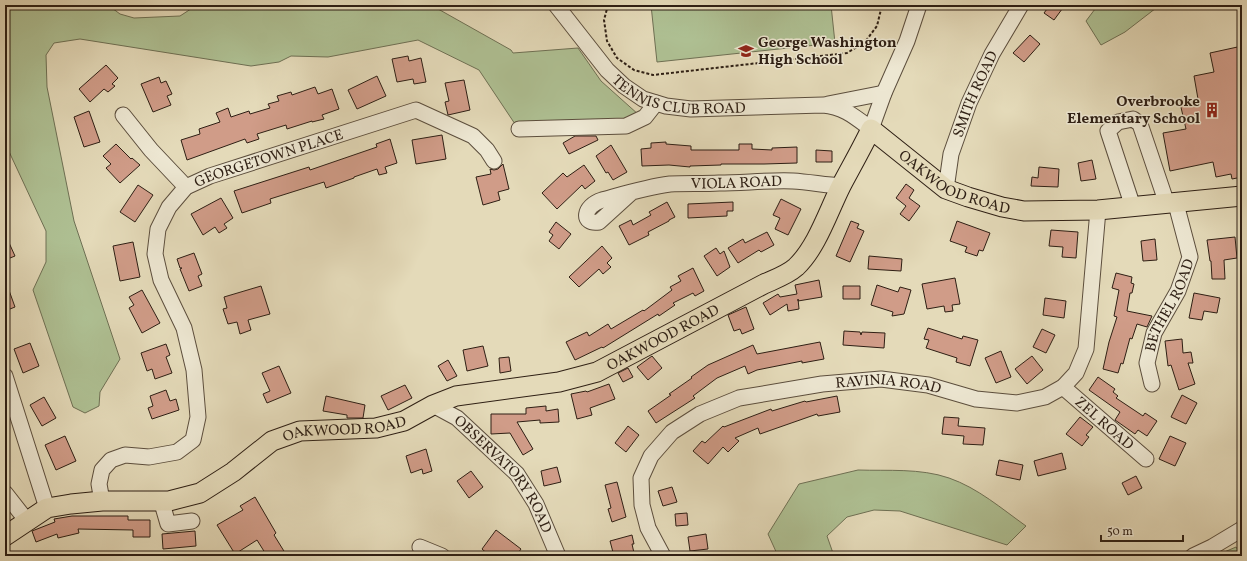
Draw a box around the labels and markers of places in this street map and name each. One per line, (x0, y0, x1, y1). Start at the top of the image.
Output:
place label: George Washington High School (758, 33, 897, 71)
school or university icon: George Washington High School (737, 42, 755, 60)
place label: Overbrooke Elementary School (1067, 92, 1200, 130)
building icon: Overbrooke Elementary School (1203, 101, 1221, 119)

